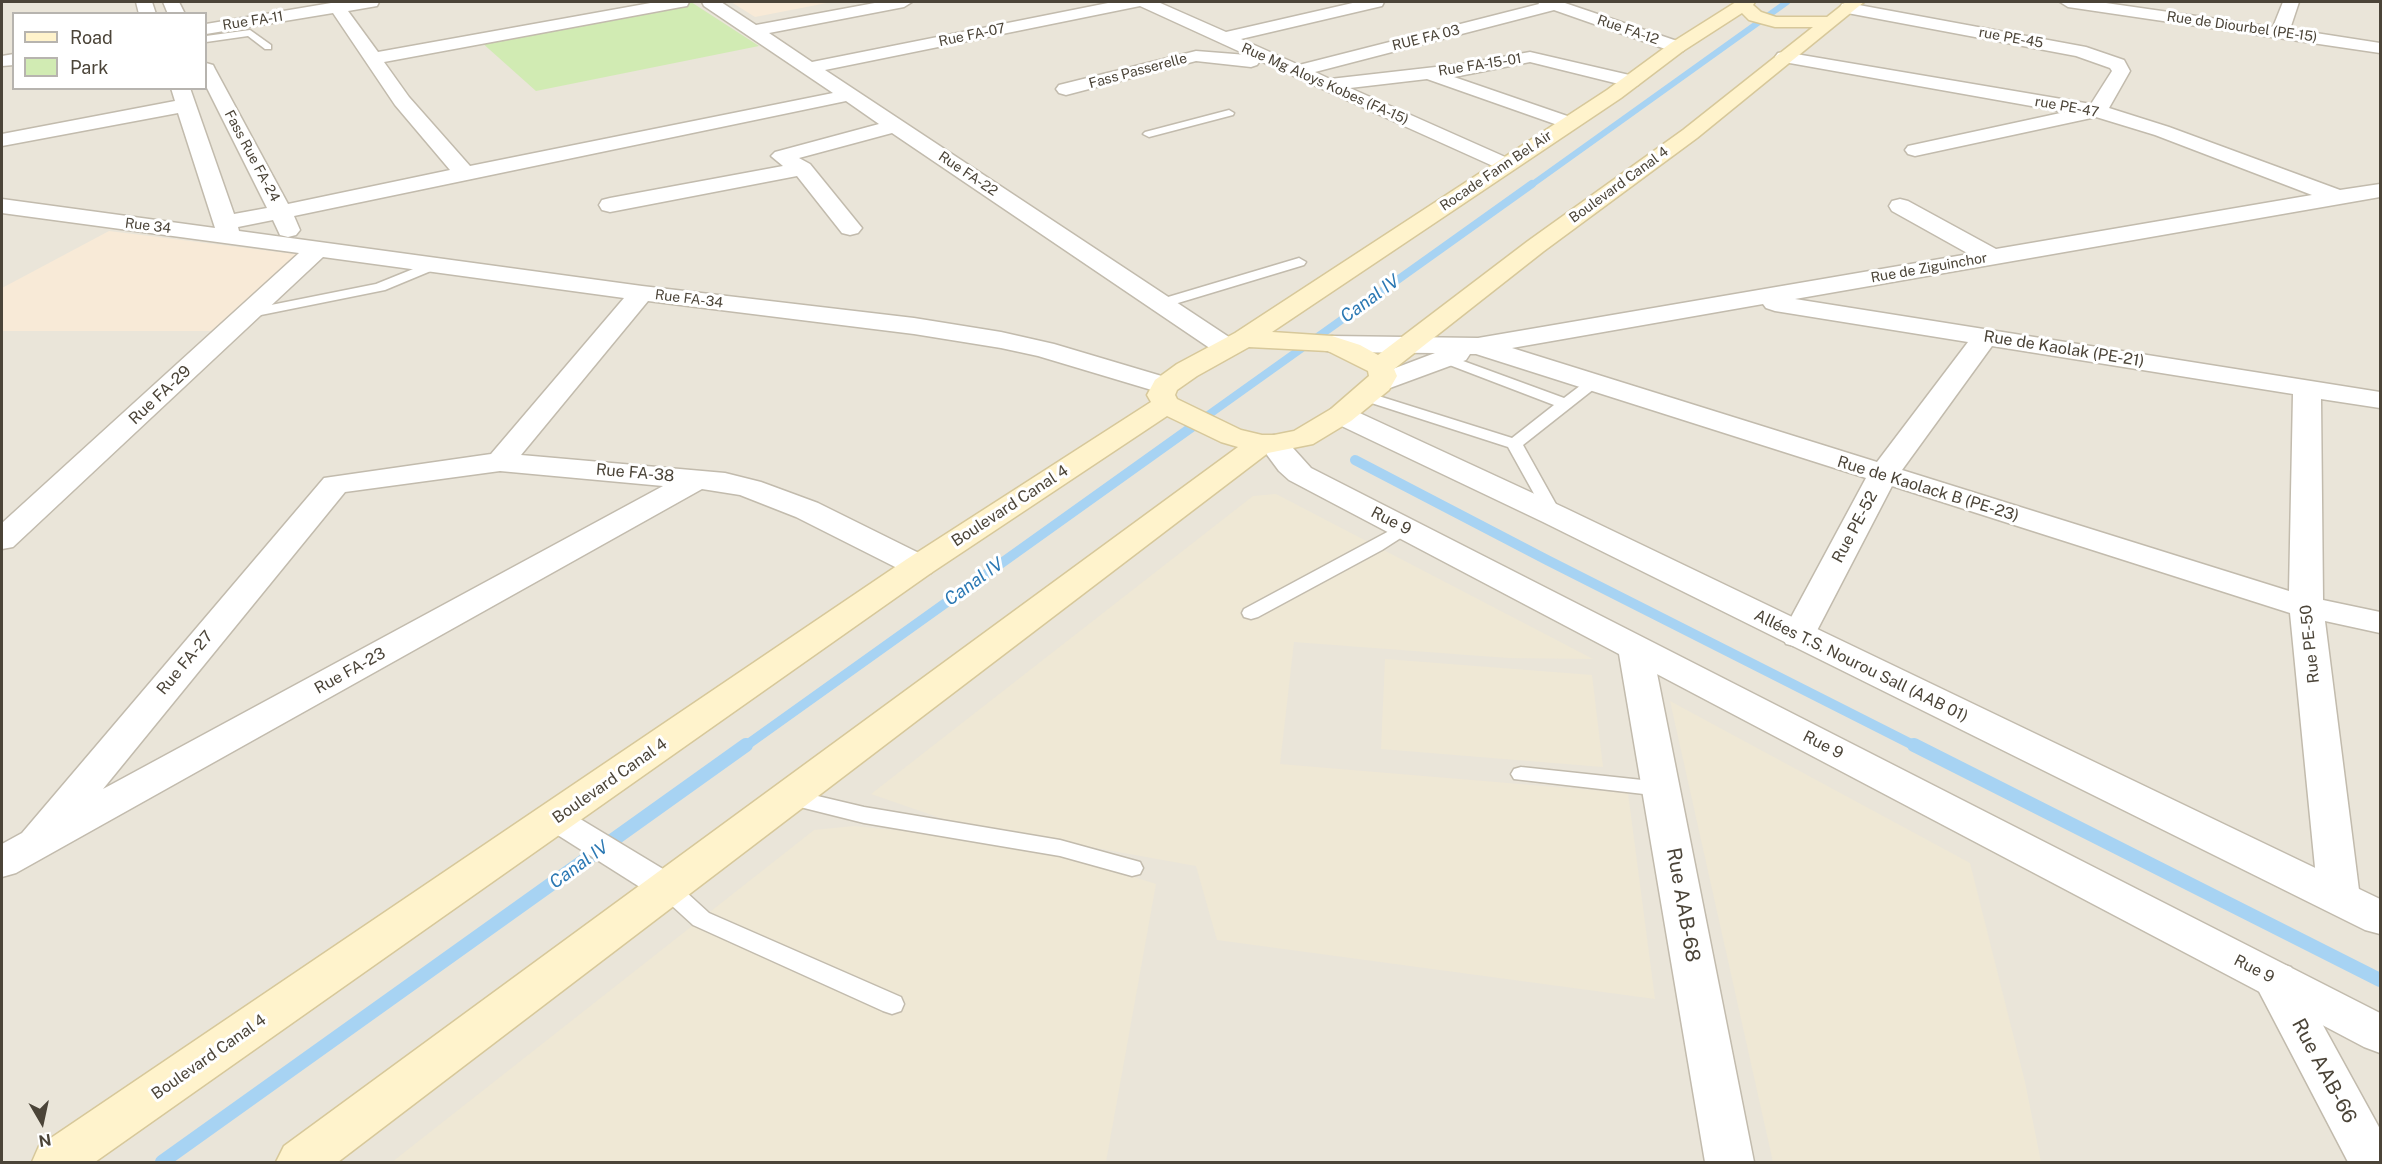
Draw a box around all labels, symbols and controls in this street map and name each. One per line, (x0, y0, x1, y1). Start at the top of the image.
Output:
street label: Rue FA-11 (221, 8, 285, 34)
street label: Rue de Diourbel (PE-15) (2166, 8, 2318, 46)
legend (12, 12, 207, 90)
street label: Rue FA-12 (1595, 12, 1661, 48)
street label: Rue FA-07 (937, 20, 1007, 50)
street label: RUE FA 03 (1390, 21, 1462, 55)
street label: rue PE-45 (1977, 24, 2045, 52)
text: Road (70, 27, 113, 48)
street label: Rue Mg Aloys Kobes (FA-15) (1239, 40, 1411, 128)
street label: Fass Passerelle (1087, 50, 1189, 92)
street label: Rue FA-15-01 (1437, 50, 1523, 80)
text: Park (70, 57, 108, 78)
street label: rue PE-47 (2034, 93, 2100, 121)
street label: Fass Rue FA-24 (221, 107, 283, 205)
street label: Rocade Fann Bel Air (1437, 127, 1555, 215)
street label: Boulevard Canal 4 (1566, 143, 1672, 227)
street label: Rue FA-22 (935, 148, 1001, 200)
street label: Rue 34 (124, 215, 172, 237)
street label: Rue de Ziguinchor (1869, 249, 1989, 287)
water label: Canal IV (1336, 270, 1404, 328)
street label: Rue FA-34 (654, 286, 724, 312)
street label: Rue de Kaolak (PE-21) (1982, 327, 2146, 371)
street label: Rue FA-29 (125, 361, 195, 429)
street label: Rue de Kaolack B (PE-23) (1835, 452, 2021, 526)
street label: Rue FA-38 (595, 460, 675, 486)
street label: Boulevard Canal 4 (948, 461, 1072, 551)
street label: Rue PE-52 (1828, 488, 1882, 566)
street label: Rue 9 (1368, 503, 1414, 539)
water label: Canal IV (940, 553, 1008, 611)
street label: Rue PE-50 (2296, 604, 2324, 684)
street label: Allées T.S. Nourou Sall (AAB 01) (1751, 606, 1971, 726)
street label: Rue FA-27 (153, 627, 217, 699)
street label: Rue FA-23 (311, 644, 389, 698)
street label: Rue 9 (1800, 727, 1846, 763)
street label: Boulevard Canal 4 (549, 734, 671, 828)
water label: Canal IV (545, 836, 613, 894)
street label: Rue AAB-68 (1661, 846, 1705, 964)
street label: Rue 9 (2231, 951, 2277, 987)
street label: Boulevard Canal 4 (148, 1010, 270, 1104)
street label: Rue AAB-66 (2286, 1014, 2362, 1128)
north arrow (12, 1092, 72, 1152)
text: N (37, 1130, 53, 1151)

